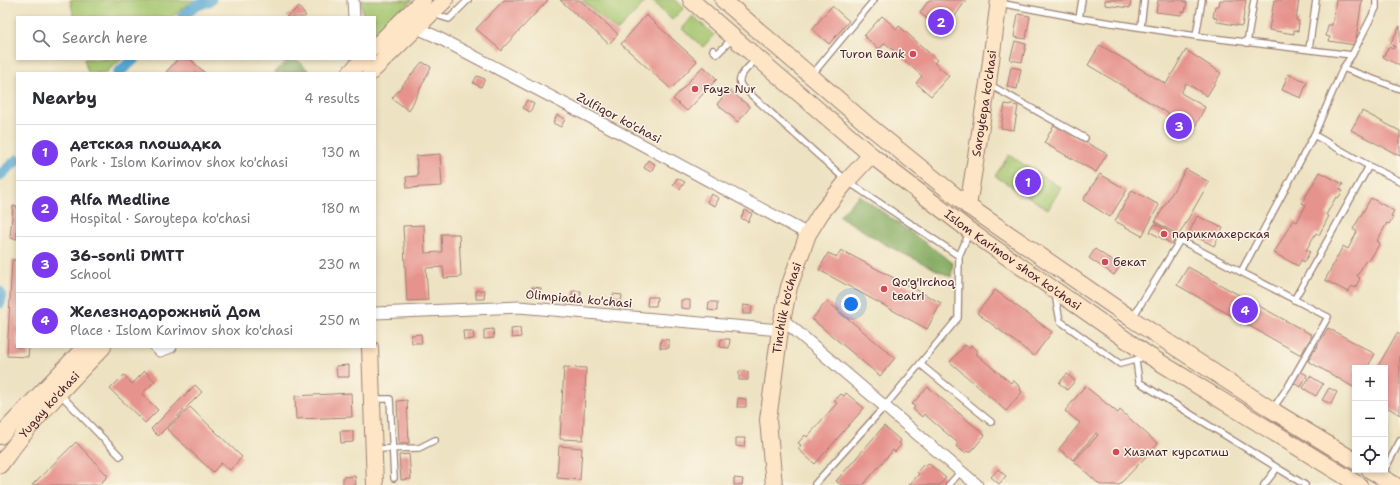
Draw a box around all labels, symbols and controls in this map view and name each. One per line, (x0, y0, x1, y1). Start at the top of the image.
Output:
pin: 2 (928, 7, 954, 37)
search box (16, 16, 376, 60)
icon: search (30, 27, 52, 49)
text: Search here (62, 28, 148, 48)
place label: Turon Bank (840, 46, 905, 62)
marker: Turon Bank (908, 49, 918, 59)
street label: Saroytepa ko'chasi (968, 49, 1000, 158)
place label: Fayz Nur (703, 81, 756, 97)
marker: Fayz Nur (690, 84, 700, 94)
text: Nearby (32, 87, 97, 109)
street label: Zulfiqor ko'chasi (574, 89, 664, 147)
text: 4 results (304, 90, 360, 107)
pin: 3 (1166, 111, 1192, 141)
text: детская плошадка (70, 134, 221, 154)
text: 1 (42, 144, 48, 161)
text: 130 m (322, 144, 360, 161)
text: Park · Islom Karimov shox ko'chasi (70, 154, 288, 171)
pin: 1 (1015, 167, 1041, 197)
text: Alfa Medline (70, 190, 170, 210)
text: 2 (40, 200, 50, 217)
text: 180 m (321, 200, 360, 217)
street label: Islom Karimov shox ko'chasi (941, 206, 1084, 314)
text: Hospital · Saroytepa ko'chasi (70, 210, 251, 227)
place label: парикмахерская (1172, 226, 1270, 242)
marker: парикмахерская (1159, 229, 1169, 239)
text: 36-sonli DMTT (70, 246, 184, 266)
place label: бекат (1113, 254, 1147, 270)
text: 3 (40, 256, 50, 273)
text: 230 m (318, 256, 360, 273)
marker: бекат (1100, 257, 1110, 267)
street label: Tinchlik ko'chasi (769, 260, 805, 355)
text: School (70, 266, 111, 283)
place label: Qo'g'irchoq teatri (892, 274, 956, 304)
marker: Qo'g'irchoq teatri (879, 284, 889, 294)
street label: Olimpiada ko'chasi (525, 286, 633, 312)
your location (841, 294, 861, 314)
pin: 4 (1232, 295, 1258, 325)
text: Железнодорожный Дом (70, 302, 260, 322)
text: 4 (40, 312, 50, 329)
text: 250 m (319, 312, 360, 329)
text: Place · Islom Karimov shox ko'chasi (70, 322, 293, 339)
map controls (1352, 365, 1388, 473)
button: + (1352, 365, 1388, 401)
street label: Yugay ko'chasi (16, 368, 83, 441)
button: − (1352, 401, 1388, 437)
button: locate (1352, 437, 1388, 473)
place label: Хизмат курсатиш (1124, 444, 1229, 460)
marker: Хизмат курсатиш (1111, 447, 1121, 457)

